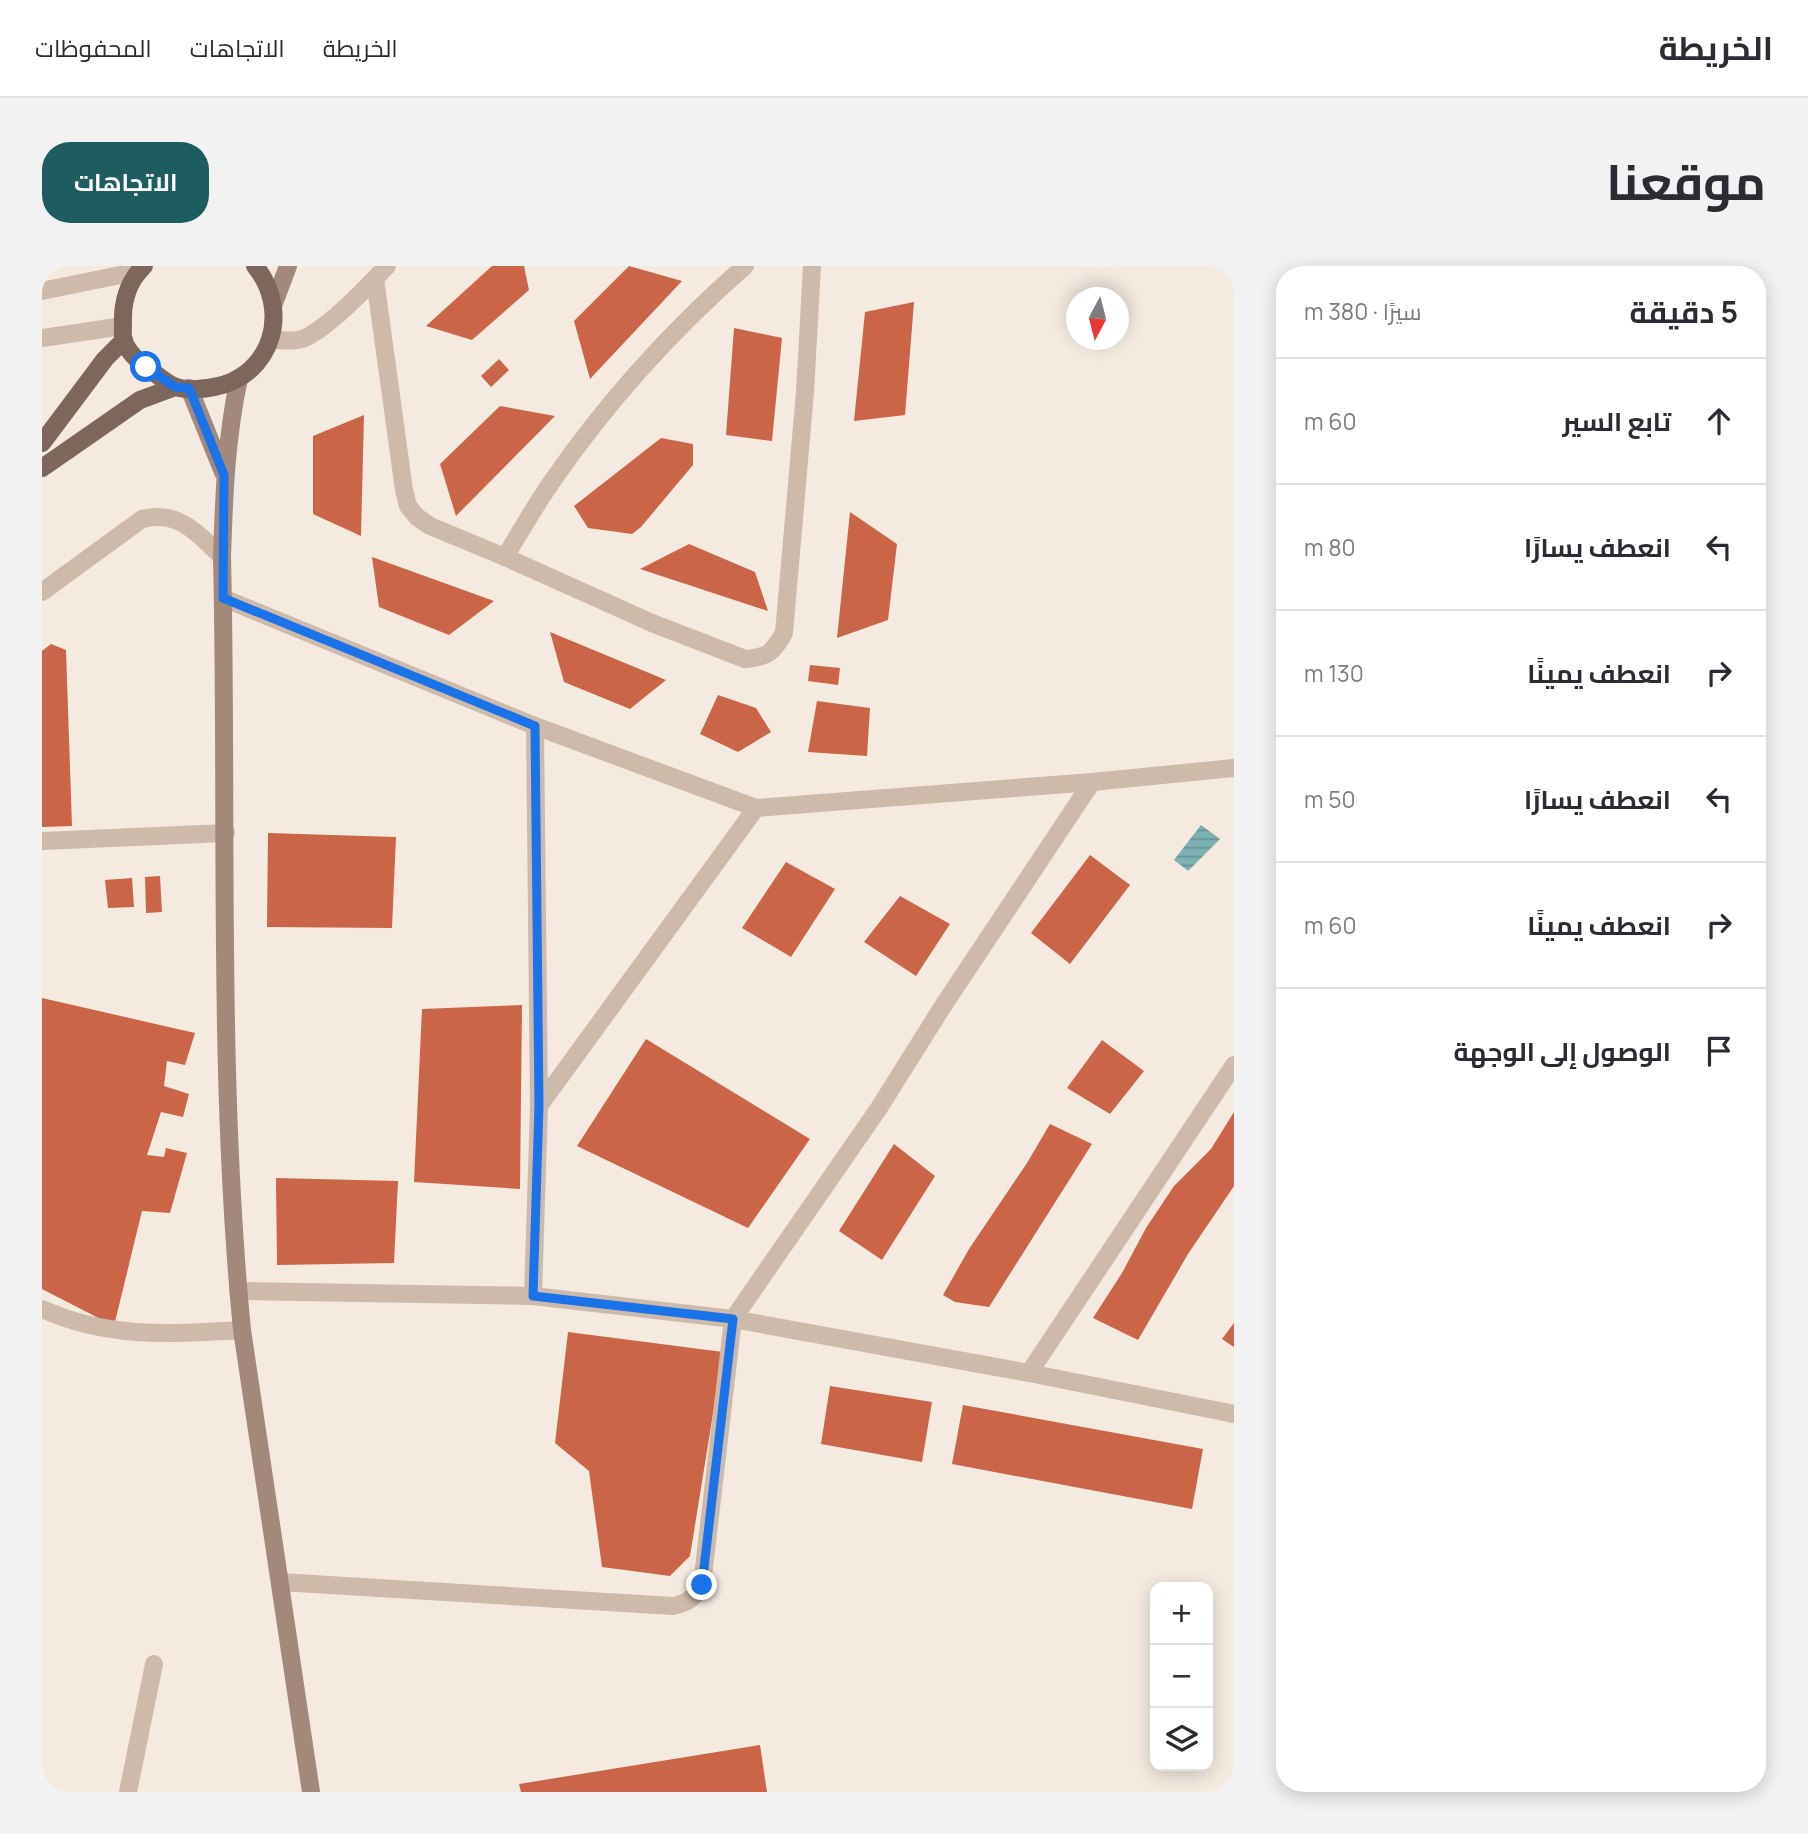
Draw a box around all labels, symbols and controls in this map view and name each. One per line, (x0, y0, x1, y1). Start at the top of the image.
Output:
text: الخريطة (1659, 25, 1773, 70)
text: المحفوظات (35, 31, 152, 64)
text: الاتجاهات (190, 31, 285, 64)
text: الخريطة (323, 31, 398, 64)
button: الاتجاهات (42, 142, 209, 223)
text: موقعنا (1606, 148, 1766, 215)
north arrow (1066, 287, 1129, 350)
text: 5 دقيقة (1630, 291, 1738, 332)
text: سيرًا · 380 m (1304, 295, 1422, 327)
route start (130, 351, 161, 382)
icon: ahead (1700, 402, 1738, 440)
text: تابع السير (1562, 403, 1671, 439)
text: 60 m (1304, 405, 1356, 437)
icon: left (1700, 528, 1738, 566)
text: انعطف يسارًا (1524, 529, 1671, 565)
text: 80 m (1304, 531, 1356, 563)
icon: right (1700, 654, 1738, 692)
text: انعطف يمينًا (1527, 655, 1671, 691)
text: 130 m (1304, 657, 1364, 689)
icon: left (1700, 780, 1738, 818)
text: انعطف يسارًا (1524, 781, 1671, 817)
text: 50 m (1304, 783, 1355, 815)
icon: right (1700, 906, 1738, 944)
text: انعطف يمينًا (1527, 907, 1671, 943)
text: 60 m (1304, 909, 1356, 941)
icon: arrive (1700, 1032, 1738, 1070)
text: الوصول إلى الوجهة (1453, 1033, 1671, 1069)
route end (686, 1569, 717, 1600)
map controls (1150, 1582, 1213, 1771)
button: + (1150, 1582, 1213, 1645)
button: − (1150, 1645, 1213, 1708)
button: layers (1150, 1708, 1213, 1771)

